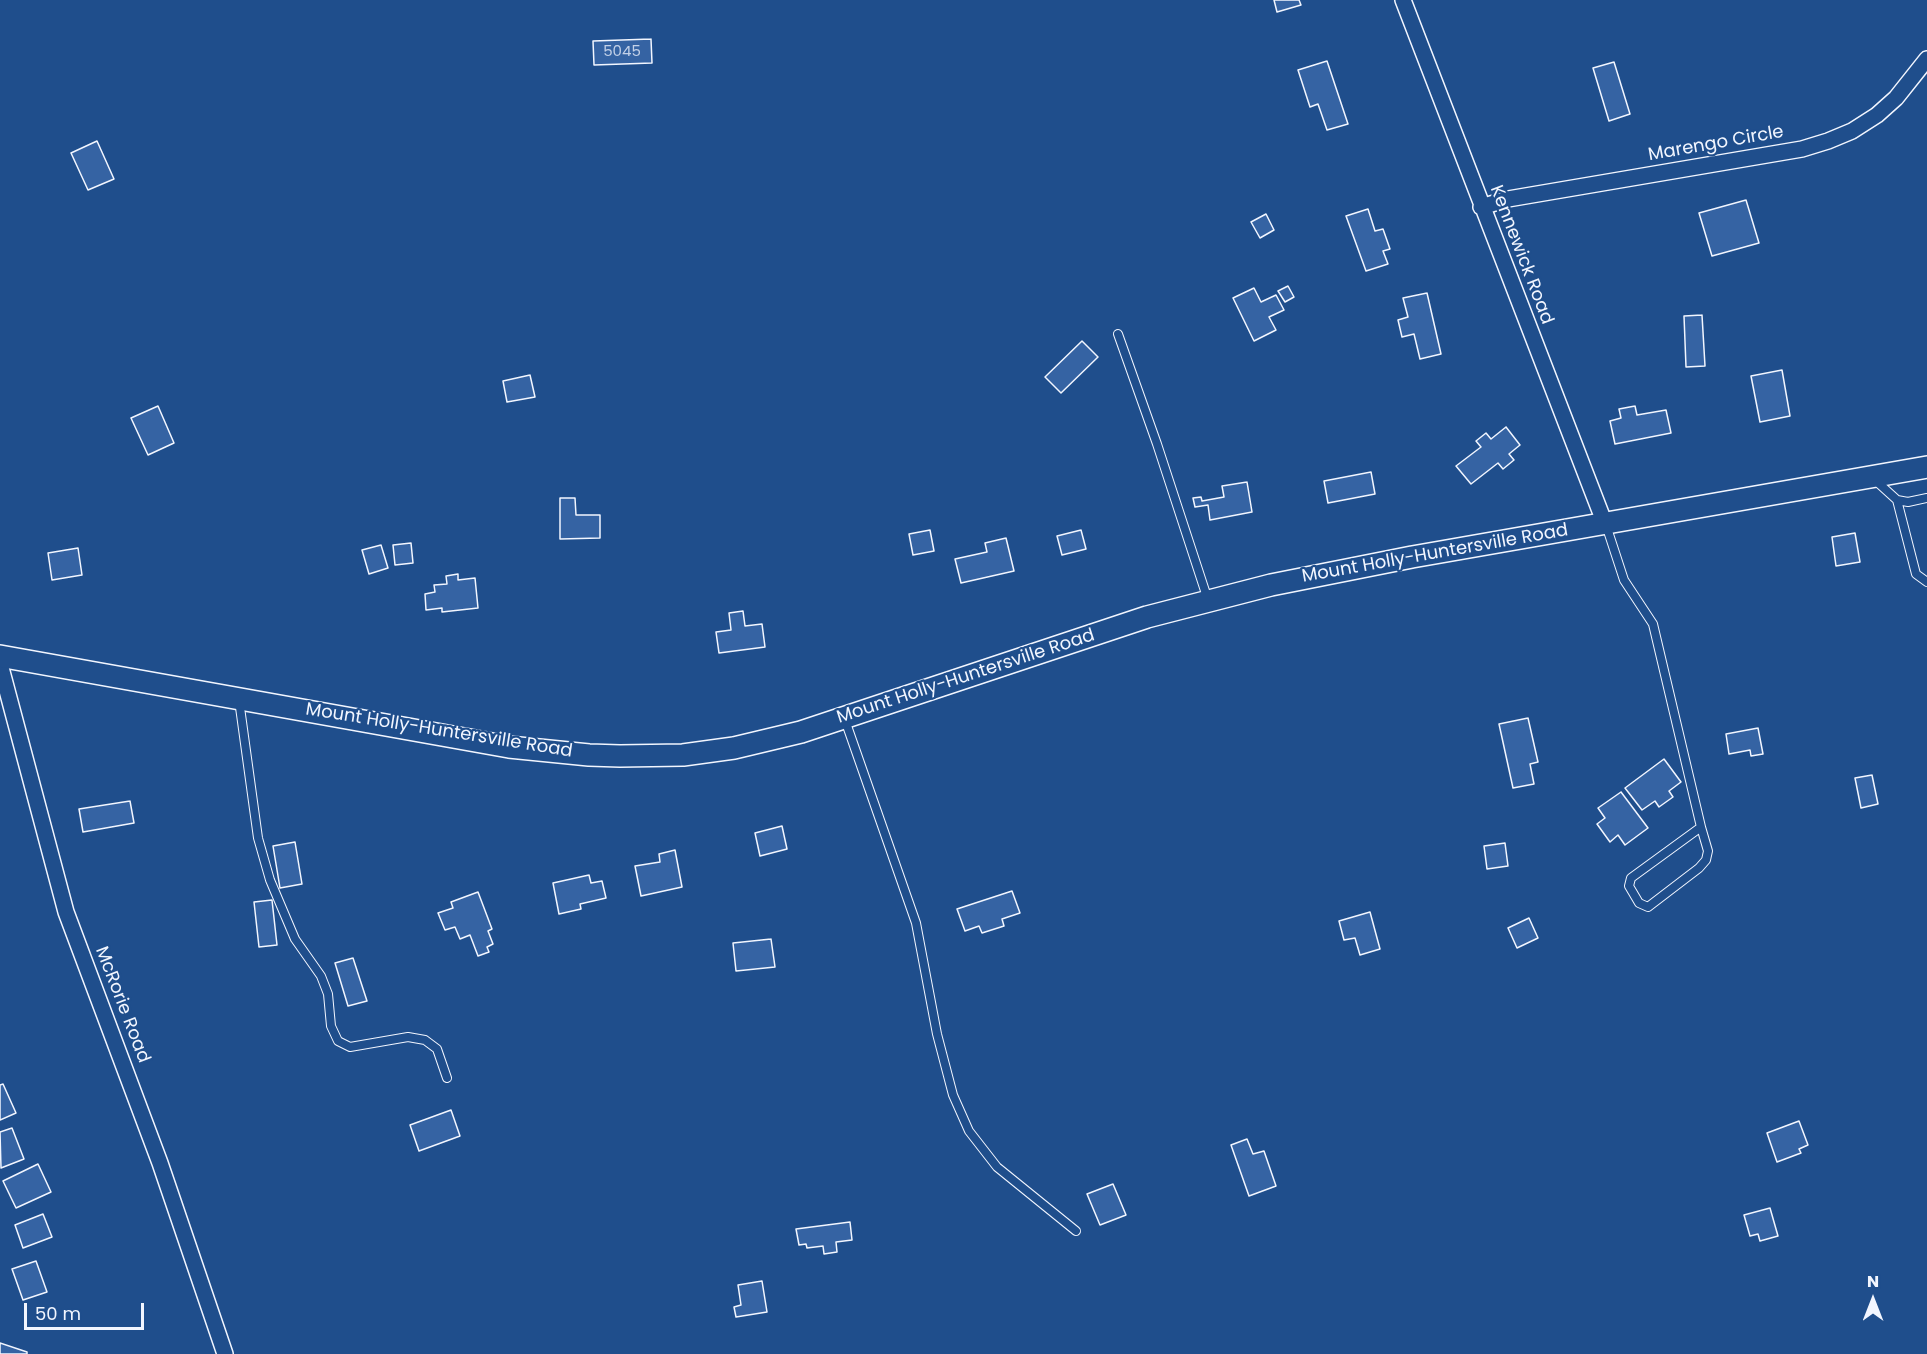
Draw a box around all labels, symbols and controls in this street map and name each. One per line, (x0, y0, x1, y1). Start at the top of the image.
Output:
house number: 5045 (603, 43, 641, 61)
street label: Marengo Circle (1647, 121, 1785, 167)
street label: Kennewick Road (1485, 182, 1557, 328)
street label: Mount Holly-Huntersville Road (1300, 520, 1570, 588)
street label: Mount Holly-Huntersville Road (834, 625, 1098, 729)
street label: Mount Holly-Huntersville Road (304, 699, 574, 763)
street label: McRorie Road (90, 944, 154, 1066)
north arrow (1843, 1270, 1903, 1330)
text: N (1867, 1270, 1879, 1293)
scale bar (27, 1291, 147, 1329)
text: 50 m (35, 1301, 81, 1326)

